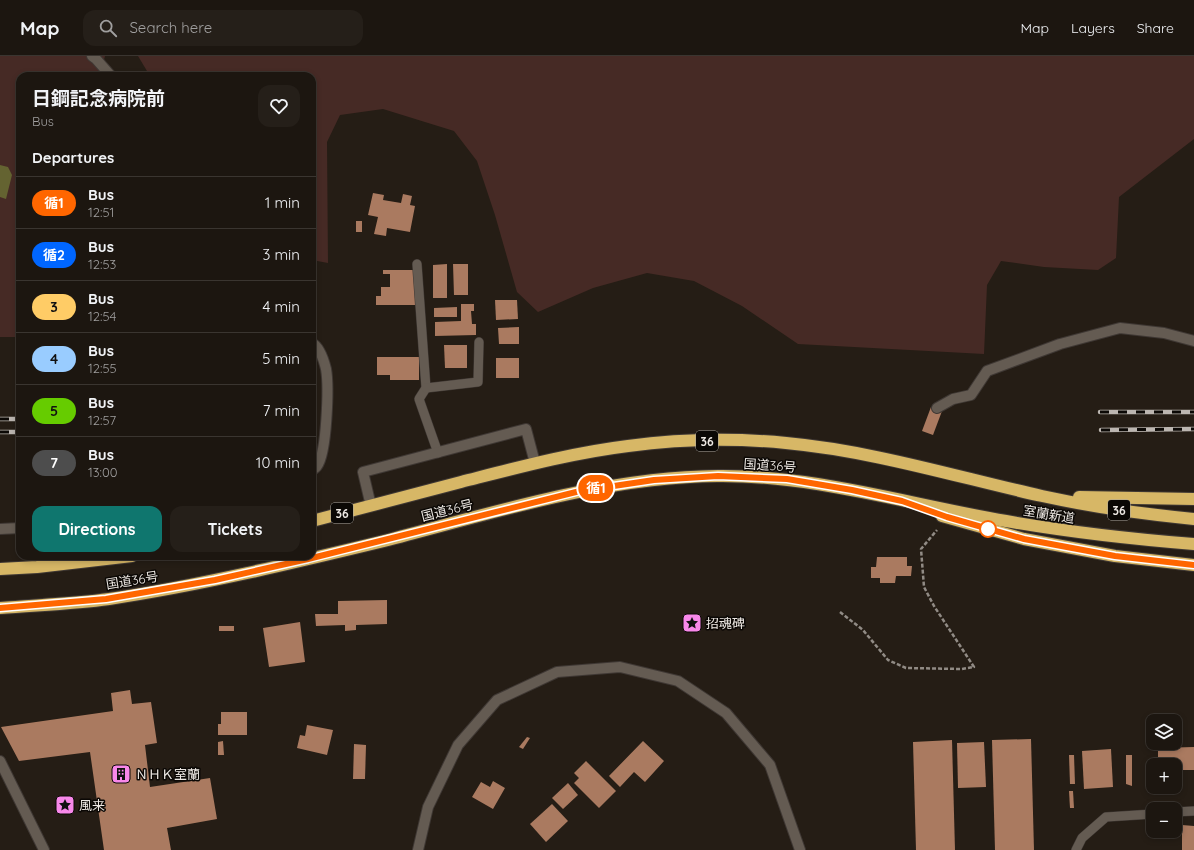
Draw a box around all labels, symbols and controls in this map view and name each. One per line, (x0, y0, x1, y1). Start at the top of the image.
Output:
search box (83, 10, 363, 46)
text: Map (20, 16, 59, 40)
icon: search (97, 17, 119, 39)
text: Search here (129, 18, 212, 37)
text: Map (1020, 19, 1049, 37)
text: Layers (1071, 19, 1115, 37)
text: Share (1137, 19, 1174, 37)
button: heart (258, 85, 300, 127)
text: 日鋼記念病院前 (32, 86, 165, 110)
text: Bus (32, 113, 54, 129)
text: Departures (32, 148, 114, 167)
text: Bus (88, 185, 114, 204)
text: 1 min (265, 193, 300, 212)
text: 循1 (44, 194, 64, 212)
text: 12:51 (88, 204, 114, 220)
text: Bus (88, 237, 114, 256)
text: 3 min (262, 245, 300, 264)
text: 循2 (43, 246, 65, 264)
text: 12:53 (88, 256, 116, 272)
text: Bus (88, 289, 114, 308)
text: 4 min (262, 297, 300, 316)
text: 3 (50, 298, 58, 316)
text: 12:54 (88, 308, 116, 324)
text: Bus (88, 341, 114, 360)
text: 5 min (262, 349, 300, 368)
text: 4 (50, 350, 58, 368)
text: 12:55 (88, 360, 117, 376)
text: Bus (88, 393, 114, 412)
text: 7 min (263, 401, 300, 420)
text: 5 (50, 402, 58, 420)
text: 12:57 (88, 412, 116, 428)
road number: 36 (696, 431, 718, 451)
text: Bus (88, 445, 114, 464)
text: 10 min (256, 453, 300, 472)
text: 7 (50, 454, 58, 472)
street label: 国道36号 (743, 455, 797, 475)
text: 13:00 (88, 464, 118, 480)
line badge: 循1 (578, 475, 614, 501)
text: 循1 (586, 479, 606, 497)
street label: 国道36号 (419, 496, 475, 524)
road number: 36 (1108, 500, 1130, 520)
street label: 室蘭新道 (1022, 502, 1076, 526)
road number: 36 (331, 503, 353, 523)
button: Directions (32, 506, 162, 552)
button: Tickets (170, 506, 300, 552)
unlabelled marker (979, 520, 997, 538)
street label: 国道36号 (105, 568, 159, 592)
place icon: 招魂碑 (681, 612, 703, 634)
place label: 招魂碑 (706, 615, 745, 631)
map controls (1146, 714, 1182, 838)
button: layers (1146, 714, 1182, 750)
button: + (1146, 758, 1182, 794)
building icon: ＮＨＫ室蘭 (110, 763, 132, 785)
place label: ＮＨＫ室蘭 (135, 766, 200, 782)
place icon: 風来 (54, 794, 76, 816)
place label: 風来 (79, 797, 105, 813)
button: − (1146, 802, 1182, 838)

